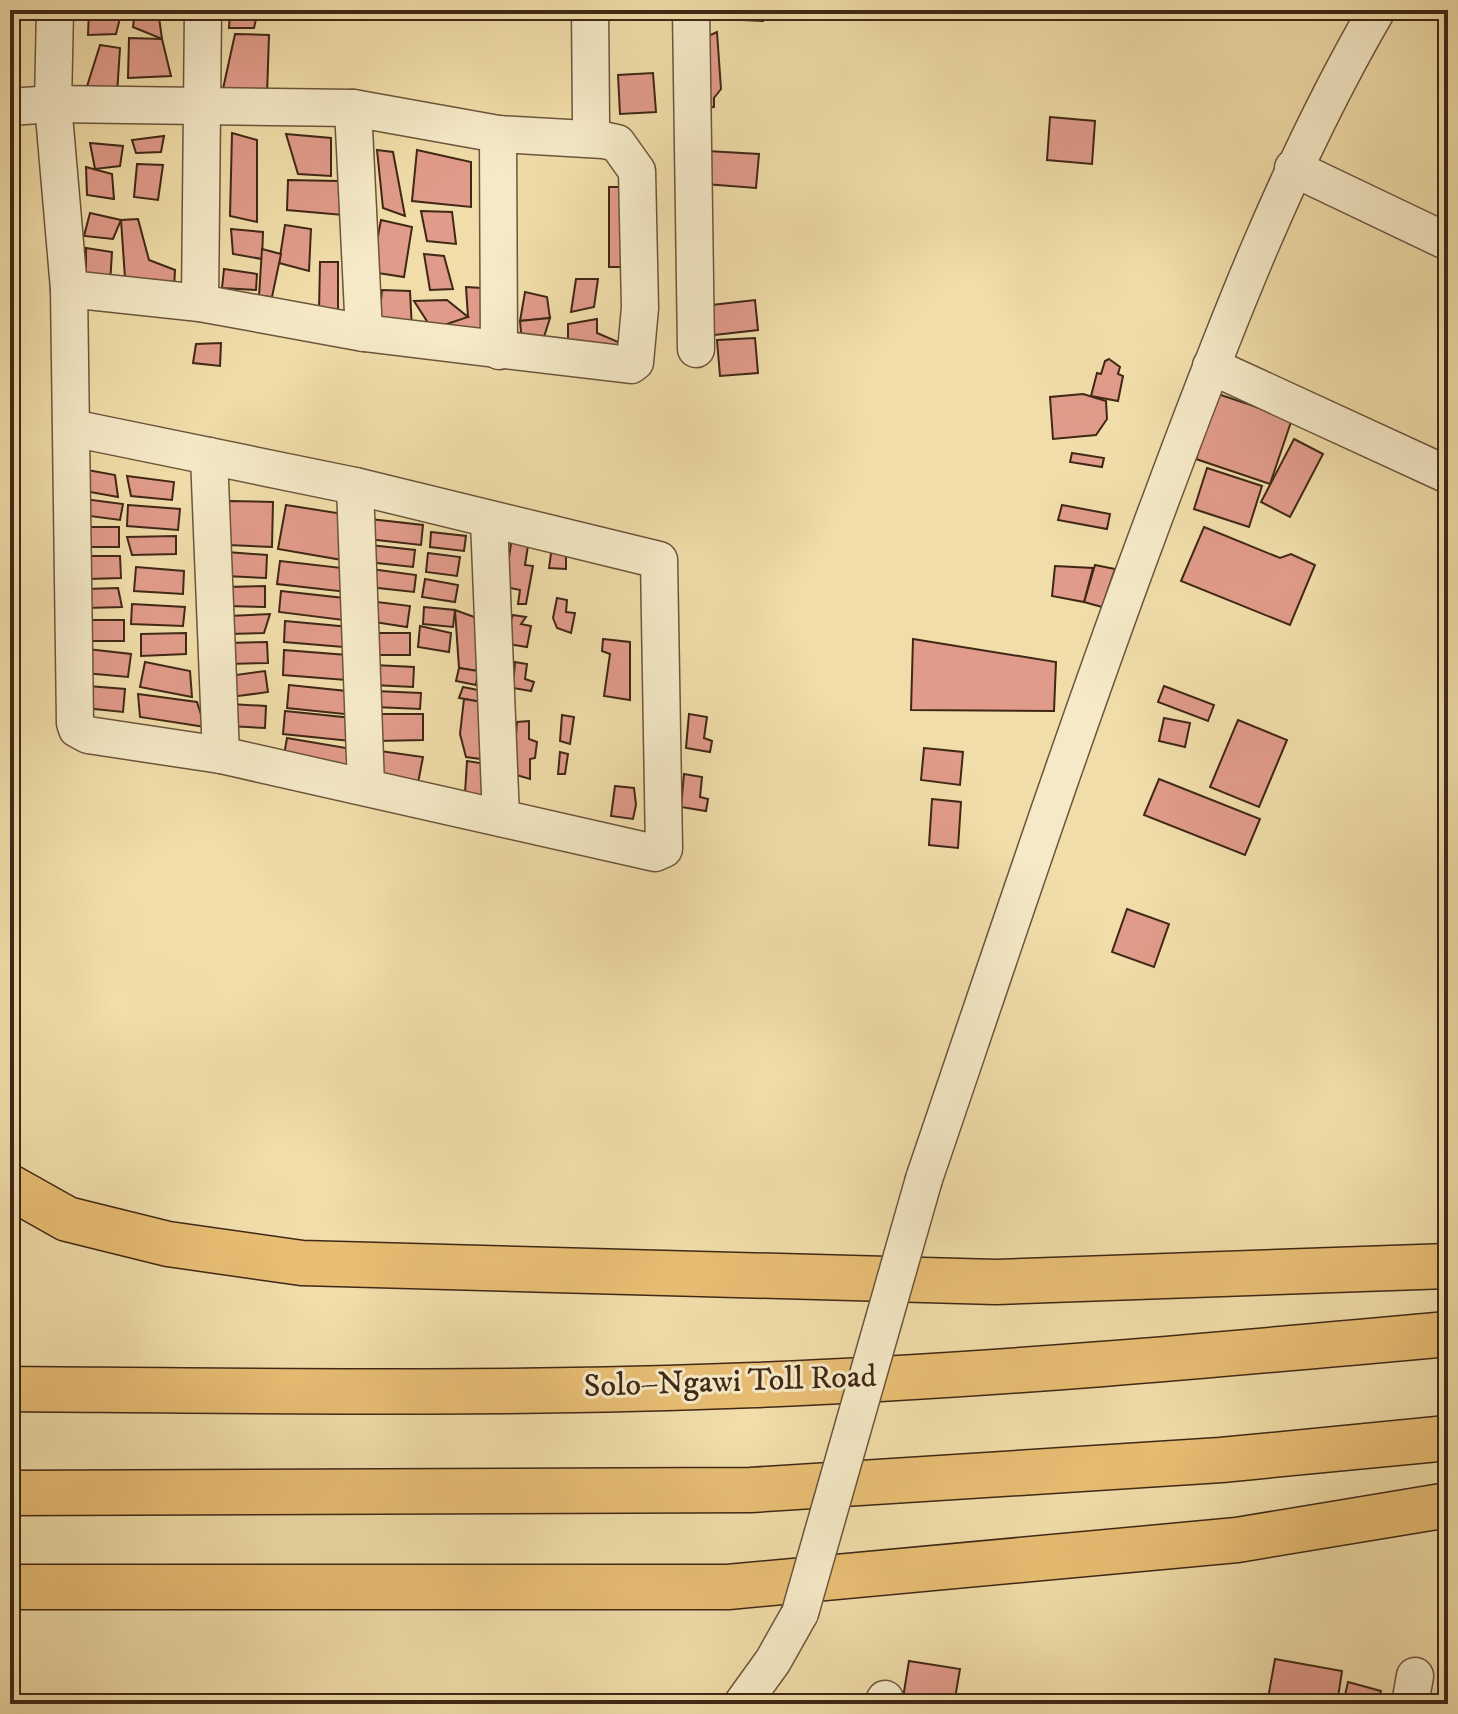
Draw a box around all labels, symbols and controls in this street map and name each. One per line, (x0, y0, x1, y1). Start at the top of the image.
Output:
street label: Solo–Ngawi Toll Road (583, 1357, 877, 1407)

